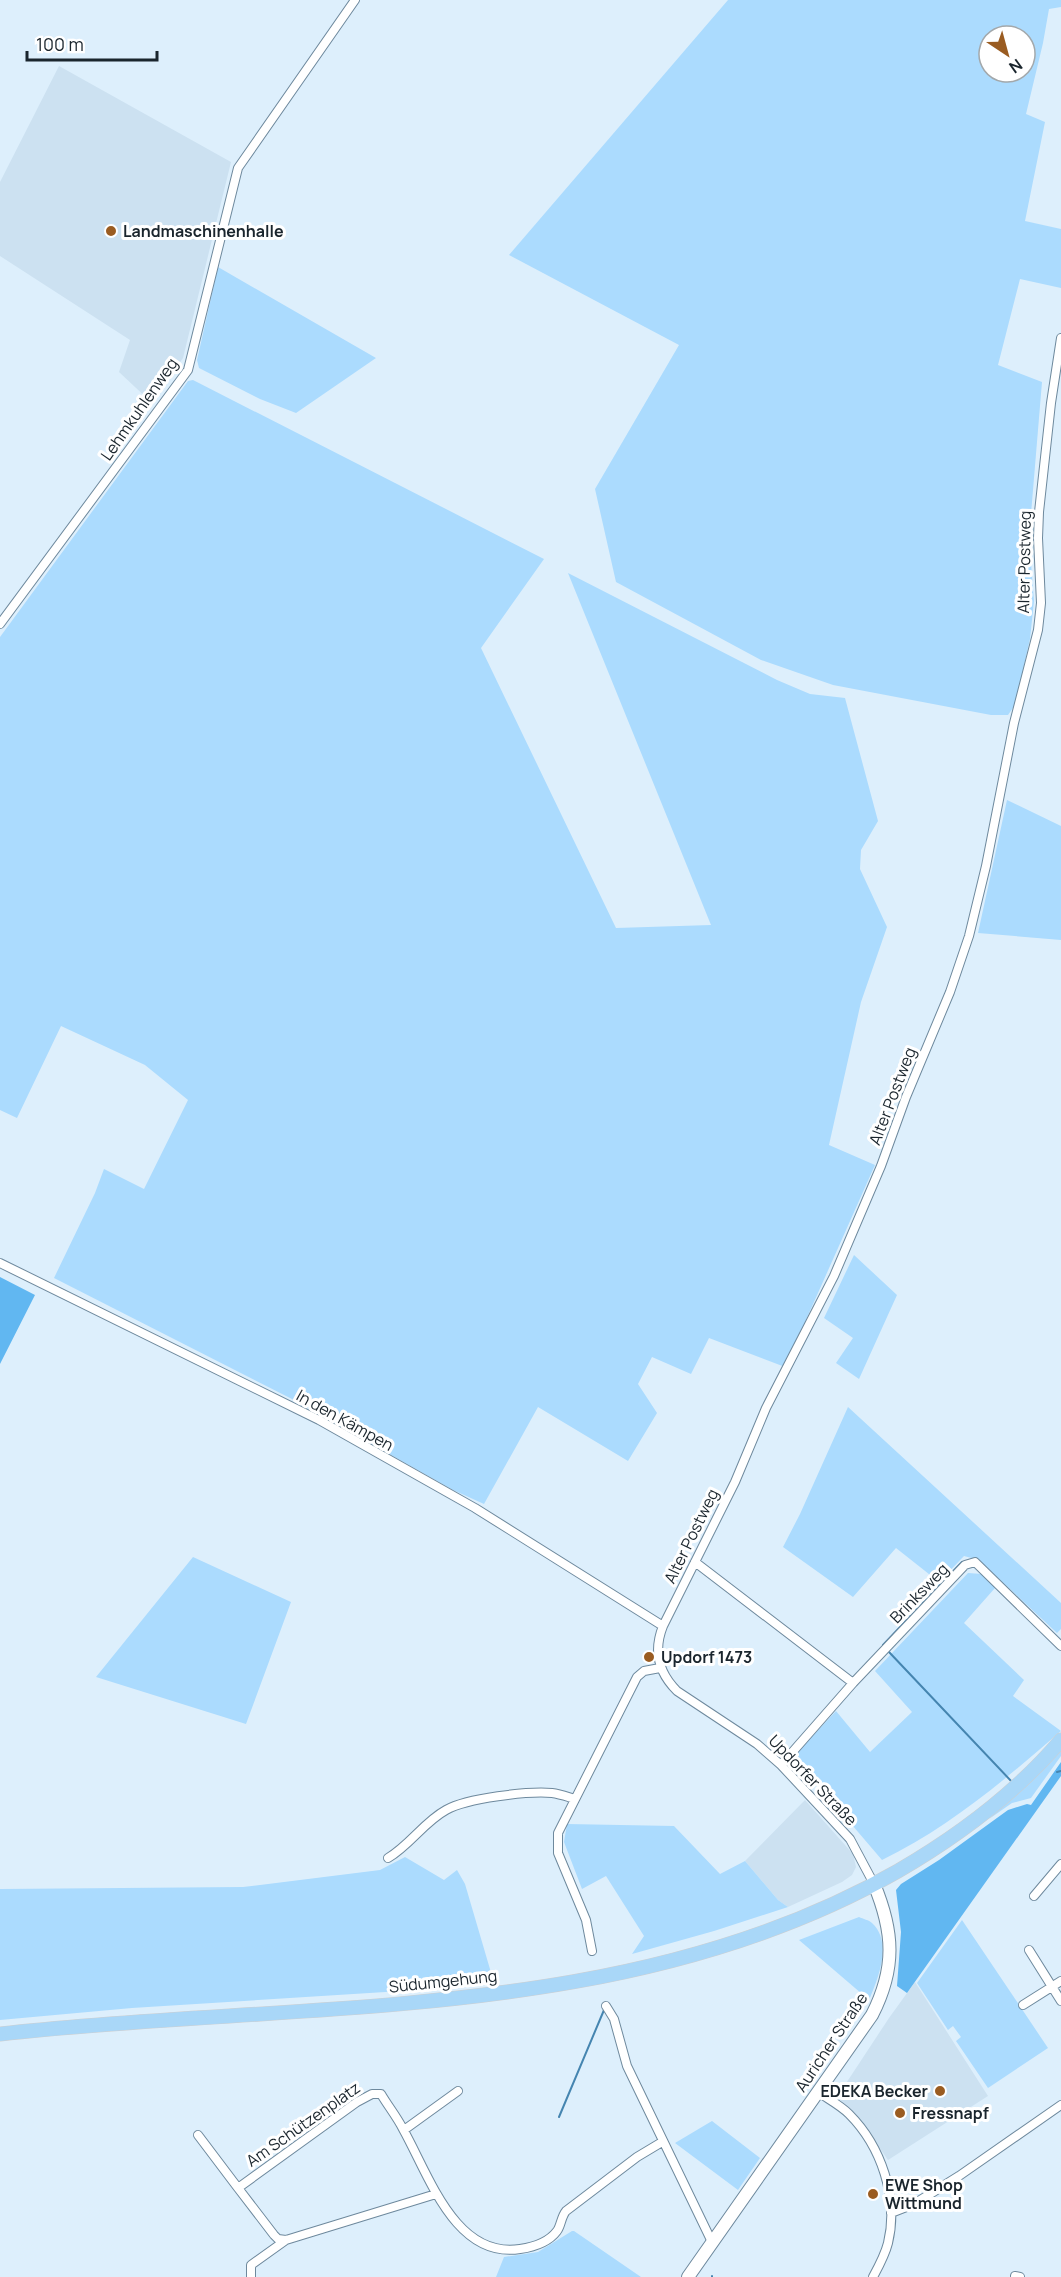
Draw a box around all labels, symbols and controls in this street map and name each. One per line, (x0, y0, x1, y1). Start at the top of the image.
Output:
scale bar (27, 24, 158, 62)
north arrow (977, 24, 1037, 84)
text: 100 m (36, 32, 84, 56)
text: N (1005, 54, 1027, 78)
place label: Landmaschinenhalle (123, 220, 284, 242)
marker: Landmaschinenhalle (104, 224, 118, 238)
street label: Lehmkuhlenweg (95, 353, 183, 465)
street label: Alter Postweg (1012, 510, 1036, 614)
street label: Alter Postweg (863, 1044, 921, 1148)
street label: In den Kämpen (293, 1384, 397, 1456)
street label: Alter Postweg (659, 1485, 723, 1587)
street label: Brinksweg (885, 1558, 953, 1628)
place label: Updorf 1473 (661, 1646, 752, 1668)
marker: Updorf 1473 (642, 1650, 656, 1664)
street label: Updorfer Straße (764, 1730, 862, 1830)
street label: Südumgehung (388, 1964, 498, 1998)
street label: Auricher Straße (790, 1988, 872, 2096)
street label: Am Schützenplatz (242, 2076, 364, 2172)
place label: EDEKA Becker (820, 2080, 928, 2102)
marker: EDEKA Becker (933, 2084, 947, 2098)
place label: Fressnapf (912, 2102, 989, 2124)
marker: Fressnapf (893, 2106, 907, 2120)
place label: EWE Shop Wittmund (885, 2174, 963, 2214)
marker: EWE Shop Wittmund (866, 2187, 880, 2201)

